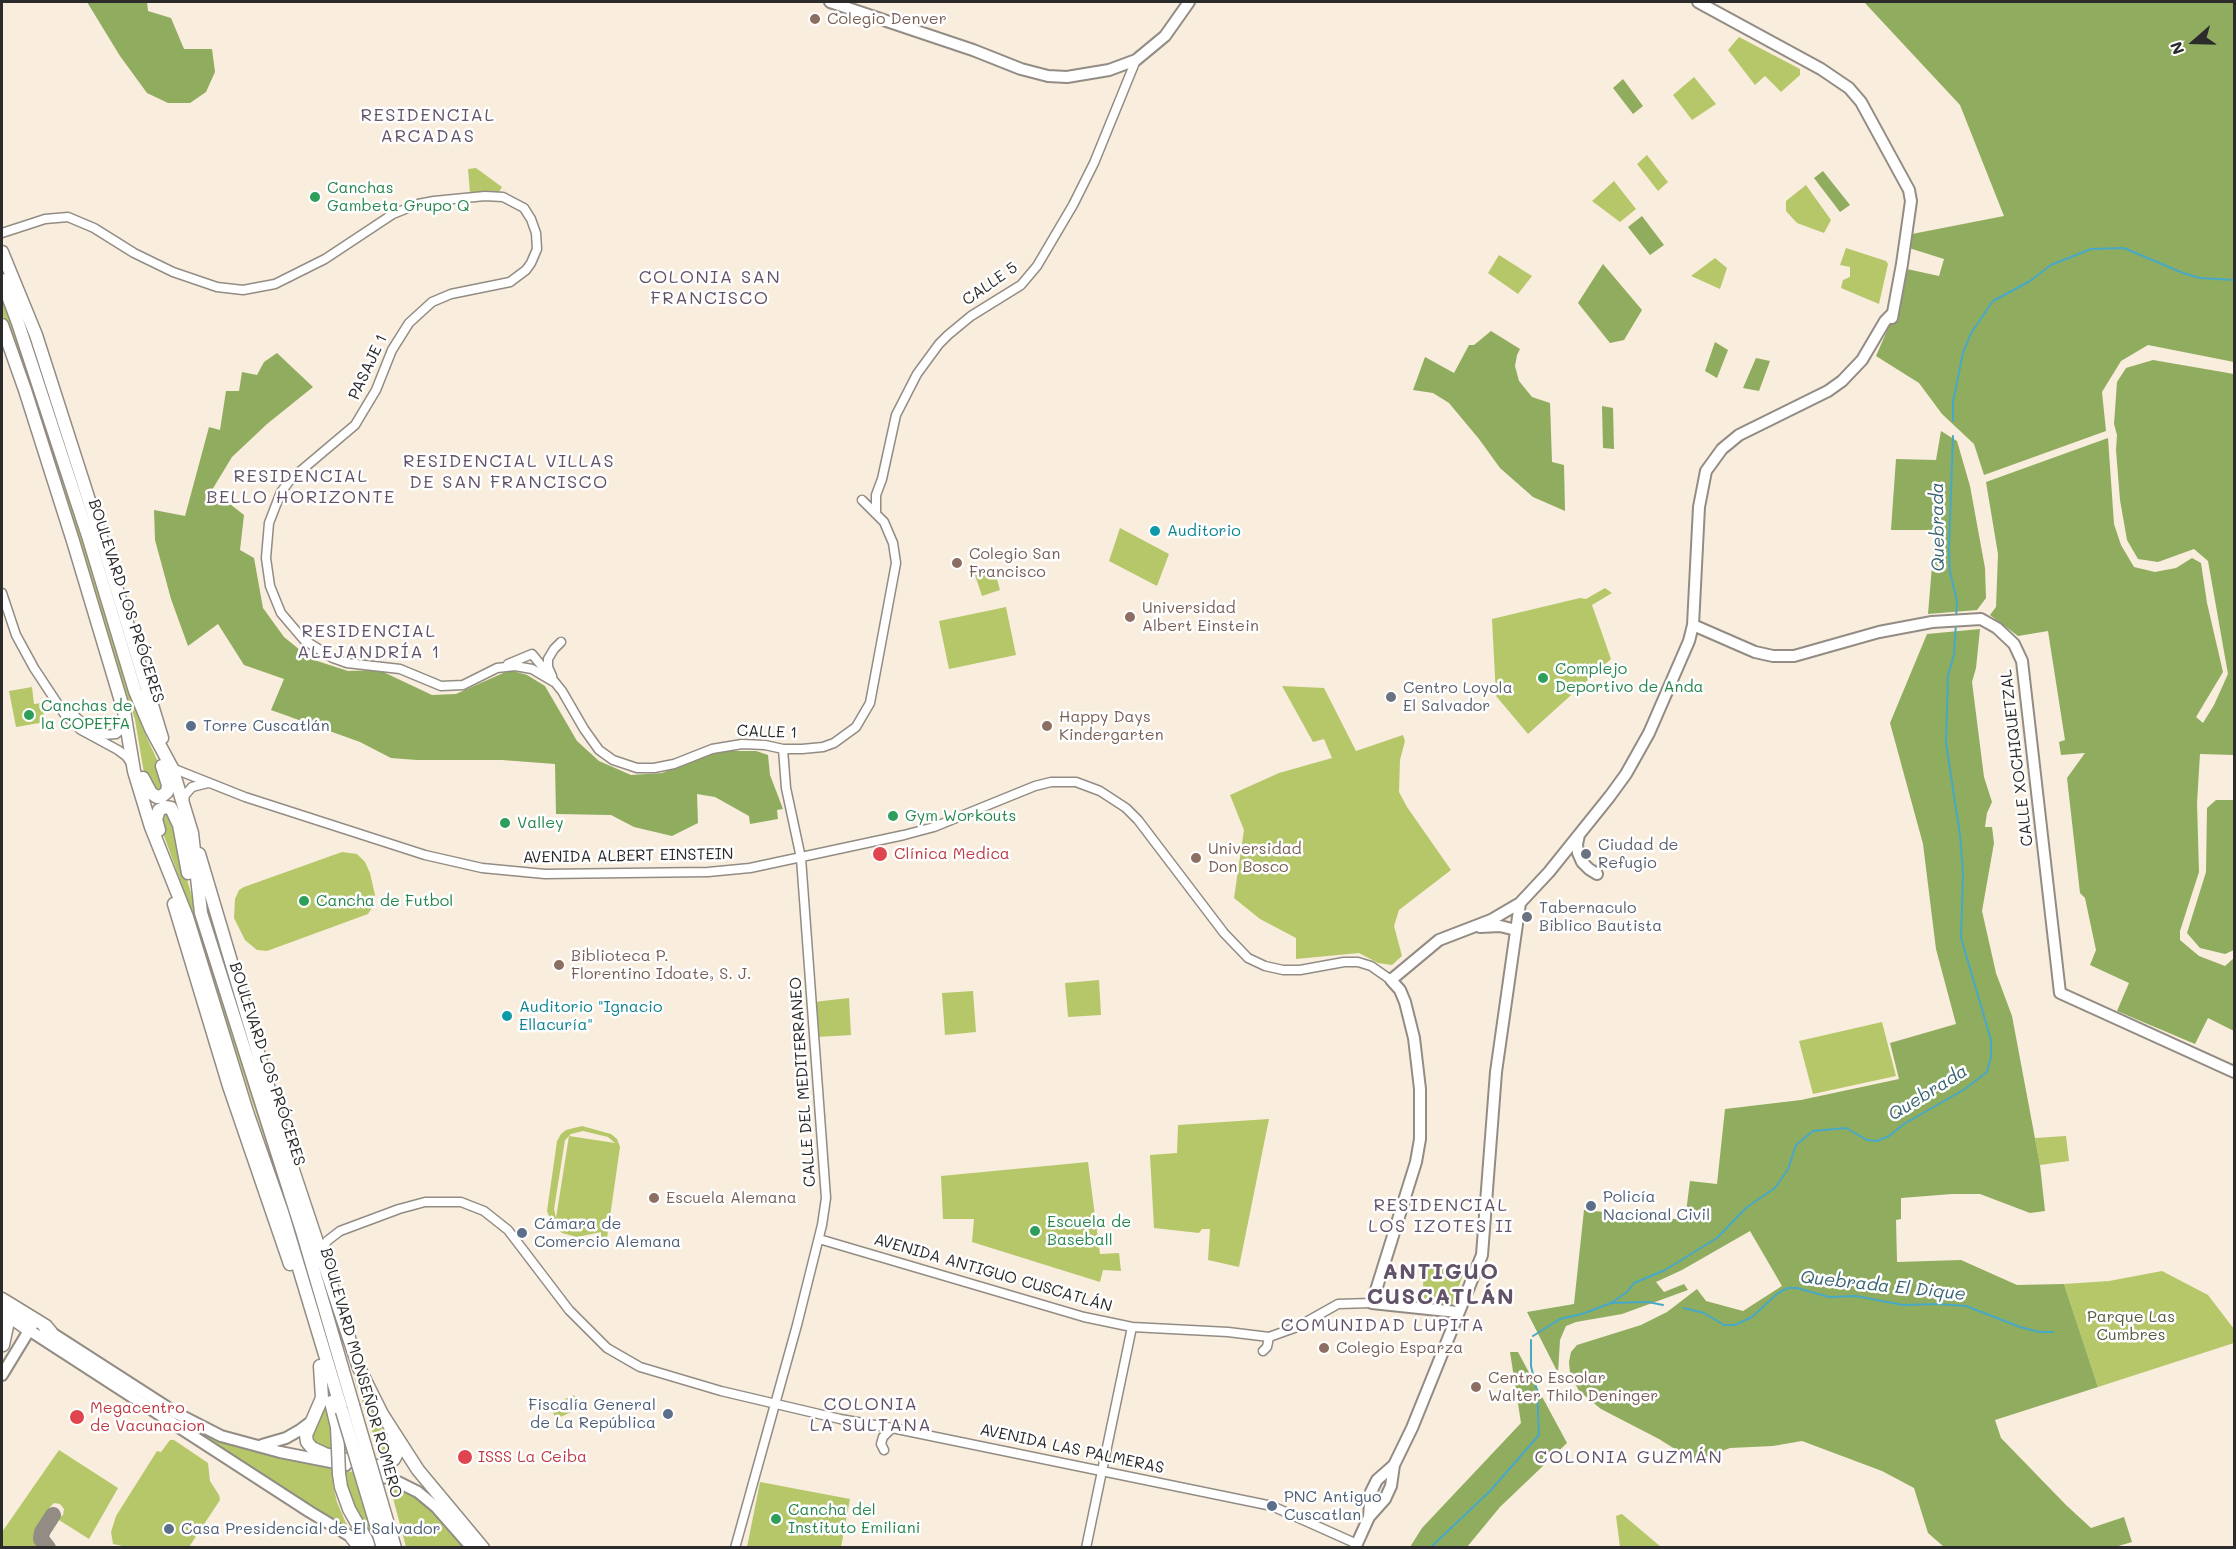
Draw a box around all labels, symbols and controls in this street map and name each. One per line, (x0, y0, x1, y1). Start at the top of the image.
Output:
place label: Colegio Denver (827, 9, 947, 29)
marker: Colegio Denver (808, 12, 822, 26)
north arrow (2164, 12, 2224, 72)
text: N (2165, 39, 2189, 58)
district label: RESIDENCIAL ARCADAS (361, 104, 495, 146)
place label: Canchas Gambeta Grupo Q (327, 178, 469, 216)
marker: Canchas Gambeta Grupo Q (308, 190, 322, 204)
street label: CALLE 5 (959, 258, 1021, 310)
district label: COLONIA SAN FRANCISCO (639, 266, 781, 308)
street label: PASAJE 1 (345, 331, 391, 403)
district label: RESIDENCIAL VILLAS DE SAN FRANCISCO (403, 450, 615, 492)
district label: RESIDENCIAL BELLO HORIZONTE (206, 465, 396, 508)
water label: Quebrada (1926, 482, 1950, 572)
street label: BOULEVARD LOS PRÓCERES (84, 497, 168, 705)
place label: Auditorio (1167, 521, 1241, 541)
marker: Auditorio (1148, 524, 1162, 538)
place label: Colegio San Francisco (969, 544, 1060, 582)
marker: Colegio San Francisco (950, 556, 964, 570)
place label: Universidad Albert Einstein (1142, 598, 1259, 636)
marker: Universidad Albert Einstein (1123, 610, 1137, 624)
district label: RESIDENCIAL ALEJANDRÍA 1 (297, 620, 441, 662)
place label: Complejo Deportivo de Anda (1555, 659, 1704, 697)
street label: CALLE XOCHIQUETZAL (1997, 668, 2037, 848)
marker: Complejo Deportivo de Anda (1536, 671, 1550, 685)
place label: Centro Loyola El Salvador (1403, 678, 1513, 716)
marker: Centro Loyola El Salvador (1384, 690, 1398, 704)
place label: Canchas de la COPEFFA (41, 696, 133, 734)
place label: Happy Days Kindergarten (1059, 707, 1164, 745)
marker: Canchas de la COPEFFA (22, 708, 36, 722)
place label: Torre Cuscatlán (203, 716, 330, 736)
marker: Torre Cuscatlán (184, 719, 198, 733)
marker: Happy Days Kindergarten (1040, 719, 1054, 733)
street label: CALLE 1 (736, 721, 798, 743)
place label: Gym Workouts (905, 806, 1016, 826)
marker: Gym Workouts (886, 809, 900, 823)
place label: Valley (517, 813, 564, 833)
marker: Valley (498, 816, 512, 830)
place label: Ciudad de Refugio (1598, 835, 1678, 873)
place label: Universidad Don Bosco (1208, 839, 1302, 877)
place label: Clínica Medica (894, 844, 1010, 864)
street label: AVENIDA ALBERT EINSTEIN (522, 845, 734, 867)
marker: Clínica Medica (871, 845, 889, 863)
marker: Ciudad de Refugio (1579, 847, 1593, 861)
marker: Universidad Don Bosco (1189, 851, 1203, 865)
place label: Cancha de Futbol (316, 891, 453, 911)
marker: Cancha de Futbol (297, 894, 311, 908)
place label: Tabernaculo Biblico Bautista (1539, 898, 1662, 936)
marker: Tabernaculo Biblico Bautista (1520, 910, 1534, 924)
place label: Biblioteca P. Florentino Idoate, S. J. (571, 946, 752, 984)
marker: Biblioteca P. Florentino Idoate, S. J. (552, 958, 566, 972)
street label: BOULEVARD LOS PRÓCERES (225, 960, 309, 1168)
street label: CALLE DEL MEDITERRANEO (786, 976, 820, 1188)
place label: Auditorio "Ignacio Ellacuría" (519, 997, 662, 1035)
marker: Auditorio "Ignacio Ellacuría" (500, 1009, 514, 1023)
water label: Quebrada (1884, 1060, 1972, 1126)
place label: Policía Nacional Civil (1603, 1187, 1710, 1225)
place label: Escuela Alemana (666, 1188, 797, 1208)
marker: Escuela Alemana (647, 1191, 661, 1205)
district label: RESIDENCIAL LOS IZOTES II (1368, 1194, 1514, 1236)
marker: Policía Nacional Civil (1584, 1199, 1598, 1213)
place label: Escuela de Baseball (1047, 1212, 1131, 1250)
place label: Cámara de Comercio Alemana (534, 1214, 681, 1252)
marker: Escuela de Baseball (1028, 1224, 1042, 1238)
marker: Cámara de Comercio Alemana (515, 1226, 529, 1240)
street label: AVENIDA ANTIGUO CUSCATLÁN (872, 1230, 1114, 1316)
street label: BOULEVARD MONSEÑOR ROMERO (316, 1246, 406, 1500)
district label: ANTIGUO CUSCATLÁN (1367, 1259, 1515, 1310)
water label: Quebrada El Dique (1799, 1267, 1967, 1305)
park label: Parque Las Cumbres (2087, 1307, 2175, 1345)
district label: COMUNIDAD LUPITA (1281, 1314, 1485, 1336)
place label: Colegio Esparza (1336, 1338, 1463, 1358)
marker: Colegio Esparza (1317, 1341, 1331, 1355)
place label: Centro Escolar Walter Thilo Deninger (1488, 1368, 1658, 1406)
marker: Centro Escolar Walter Thilo Deninger (1469, 1380, 1483, 1394)
district label: COLONIA LA SULTANA (810, 1393, 932, 1436)
place label: Fiscalía General de La República (528, 1395, 656, 1433)
place label: Megacentro de Vacunacion (90, 1398, 205, 1436)
marker: Fiscalía General de La República (661, 1407, 675, 1421)
marker: Megacentro de Vacunacion (68, 1408, 86, 1426)
street label: AVENIDA LAS PALMERAS (978, 1420, 1166, 1478)
district label: COLONIA GUZMÁN (1535, 1446, 1723, 1468)
place label: ISSS La Ceiba (478, 1447, 587, 1467)
marker: ISSS La Ceiba (456, 1448, 474, 1466)
place label: PNC Antiguo Cuscatlan (1284, 1487, 1382, 1525)
marker: PNC Antiguo Cuscatlan (1265, 1499, 1279, 1513)
place label: Cancha del Instituto Emiliani (788, 1500, 920, 1538)
marker: Cancha del Instituto Emiliani (769, 1512, 783, 1526)
place label: Casa Presidencial de El Salvador (181, 1519, 441, 1539)
marker: Casa Presidencial de El Salvador (162, 1522, 176, 1536)

